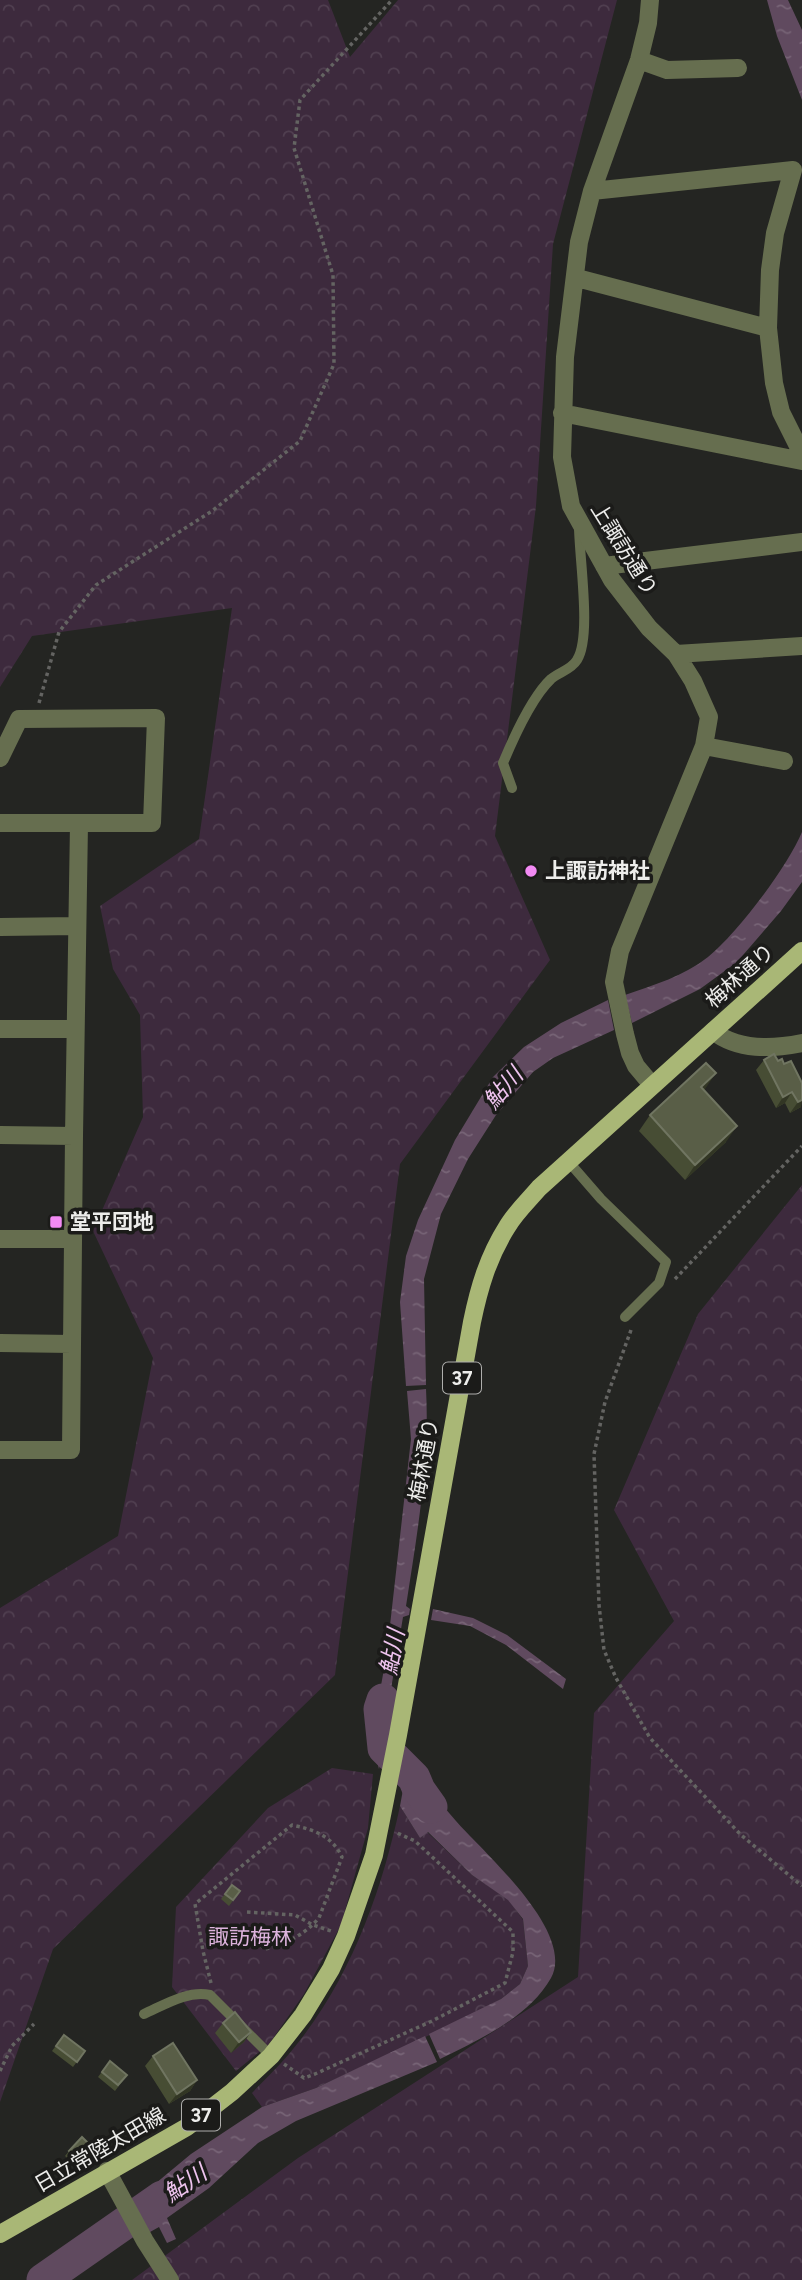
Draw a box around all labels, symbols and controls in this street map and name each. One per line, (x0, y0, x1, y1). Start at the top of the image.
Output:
street label: 上諏訪通り (586, 498, 663, 600)
place label: 上諏訪神社 (545, 858, 650, 883)
marker: 上諏訪神社 (523, 863, 539, 879)
street label: 梅林通り (700, 938, 779, 1013)
water label: 鮎川 (477, 1059, 531, 1115)
place label: 堂平団地 (70, 1209, 154, 1234)
marker: 堂平団地 (48, 1214, 64, 1230)
road number: 37 (443, 1362, 481, 1394)
street label: 梅林通り (404, 1416, 443, 1503)
water label: 鮎川 (374, 1624, 411, 1677)
park label: 諏訪梅林 (208, 1924, 292, 1949)
road number: 37 (182, 2100, 220, 2130)
street label: 日立常陸太田線 (30, 2102, 170, 2197)
water label: 鮎川 (158, 2157, 214, 2207)

